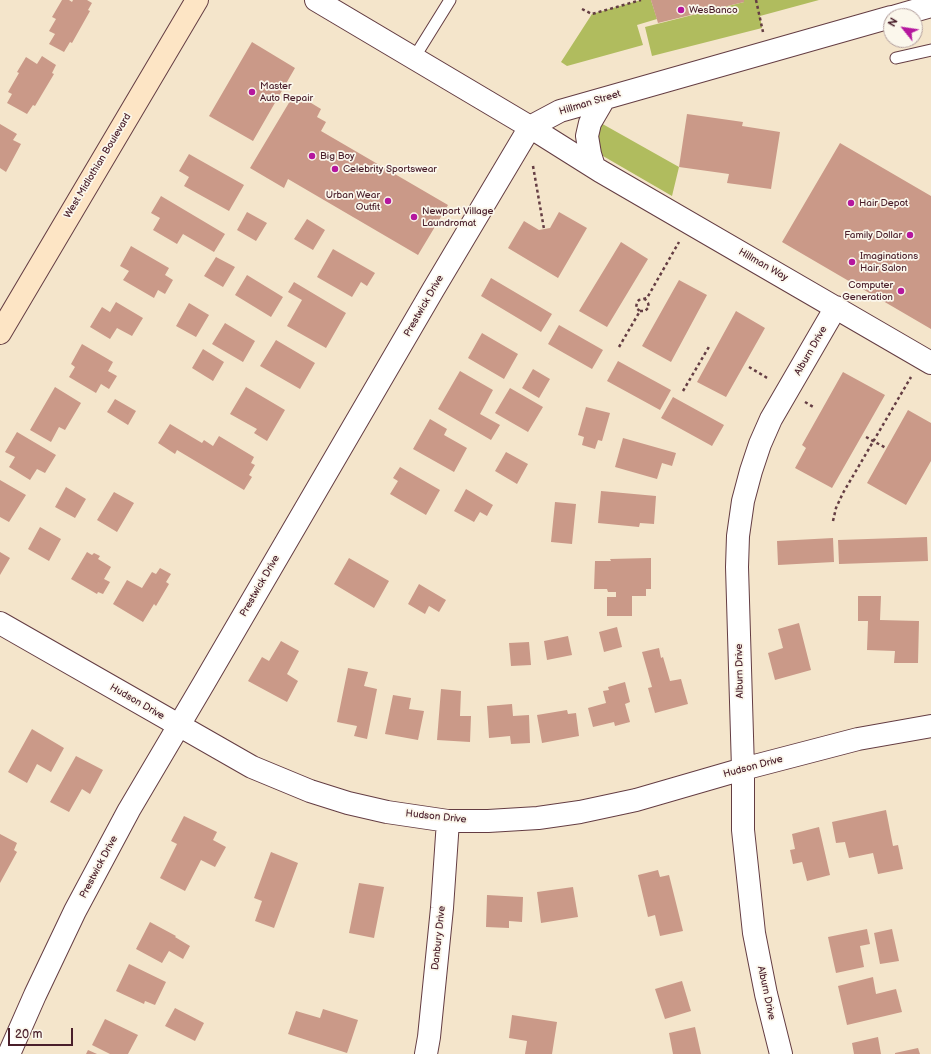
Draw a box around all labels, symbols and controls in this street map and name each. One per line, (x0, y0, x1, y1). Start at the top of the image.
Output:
place label: WesBanco (689, 4, 738, 16)
marker: WesBanco (676, 5, 686, 15)
north arrow (883, 8, 923, 48)
text: N (885, 15, 901, 29)
place label: Master Auto Repair (260, 80, 313, 104)
marker: Master Auto Repair (247, 87, 257, 97)
street label: Hillman Street (558, 88, 622, 118)
street label: West Midlothian Boulevard (62, 111, 134, 221)
place label: Big Boy (320, 150, 355, 162)
marker: Big Boy (307, 151, 317, 161)
place label: Celebrity Sportswear (343, 163, 437, 175)
marker: Celebrity Sportswear (330, 164, 340, 174)
place label: Urban Wear Outfit (326, 189, 380, 212)
marker: Urban Wear Outfit (383, 196, 393, 206)
place label: Hair Depot (859, 197, 908, 209)
marker: Hair Depot (846, 198, 856, 208)
place label: Newport Village Laundromat (422, 205, 493, 228)
marker: Newport Village Laundromat (409, 212, 419, 222)
place label: Family Dollar (844, 229, 902, 241)
marker: Family Dollar (905, 230, 915, 240)
street label: Hillman Way (736, 246, 790, 284)
place label: Imaginations Hair Salon (860, 250, 918, 274)
marker: Imaginations Hair Salon (847, 257, 857, 267)
street label: Prestwick Drive (402, 273, 446, 339)
place label: Computer Generation (842, 279, 893, 302)
marker: Computer Generation (896, 286, 906, 296)
street label: Alburn Drive (792, 324, 830, 378)
street label: Prestwick Drive (238, 553, 282, 619)
street label: Alburn Drive (734, 643, 746, 699)
street label: Hudson Drive (108, 682, 166, 722)
street label: Hudson Drive (722, 753, 784, 781)
street label: Hudson Drive (405, 808, 467, 826)
street label: Prestwick Drive (77, 834, 121, 900)
street label: Danbury Drive (430, 905, 448, 971)
street label: Alburn Drive (754, 965, 778, 1021)
scale bar (10, 1020, 75, 1046)
text: 20 m (15, 1027, 42, 1042)

